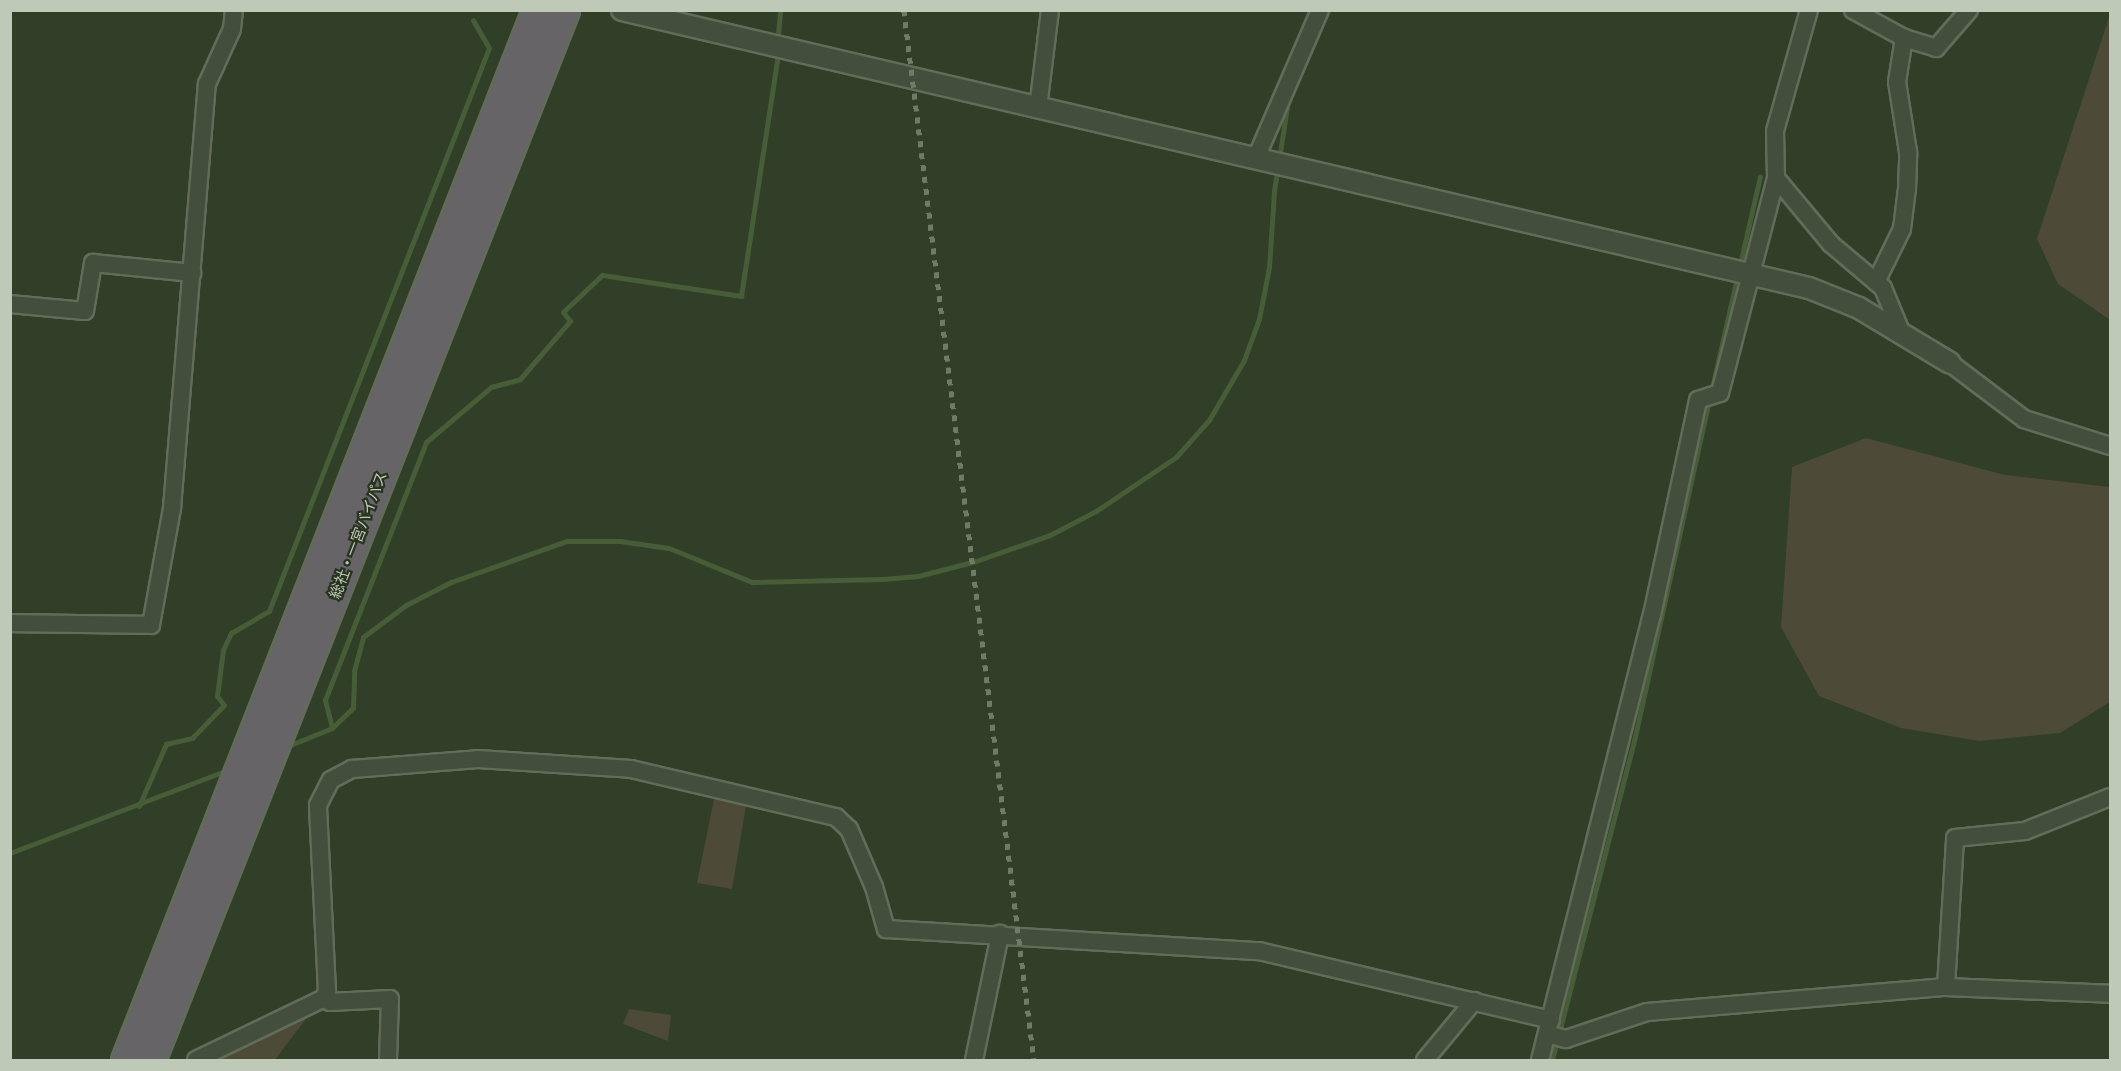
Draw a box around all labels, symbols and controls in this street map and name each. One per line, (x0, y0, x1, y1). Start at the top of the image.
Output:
street label: 総社・一宮バイパス (325, 469, 391, 601)

